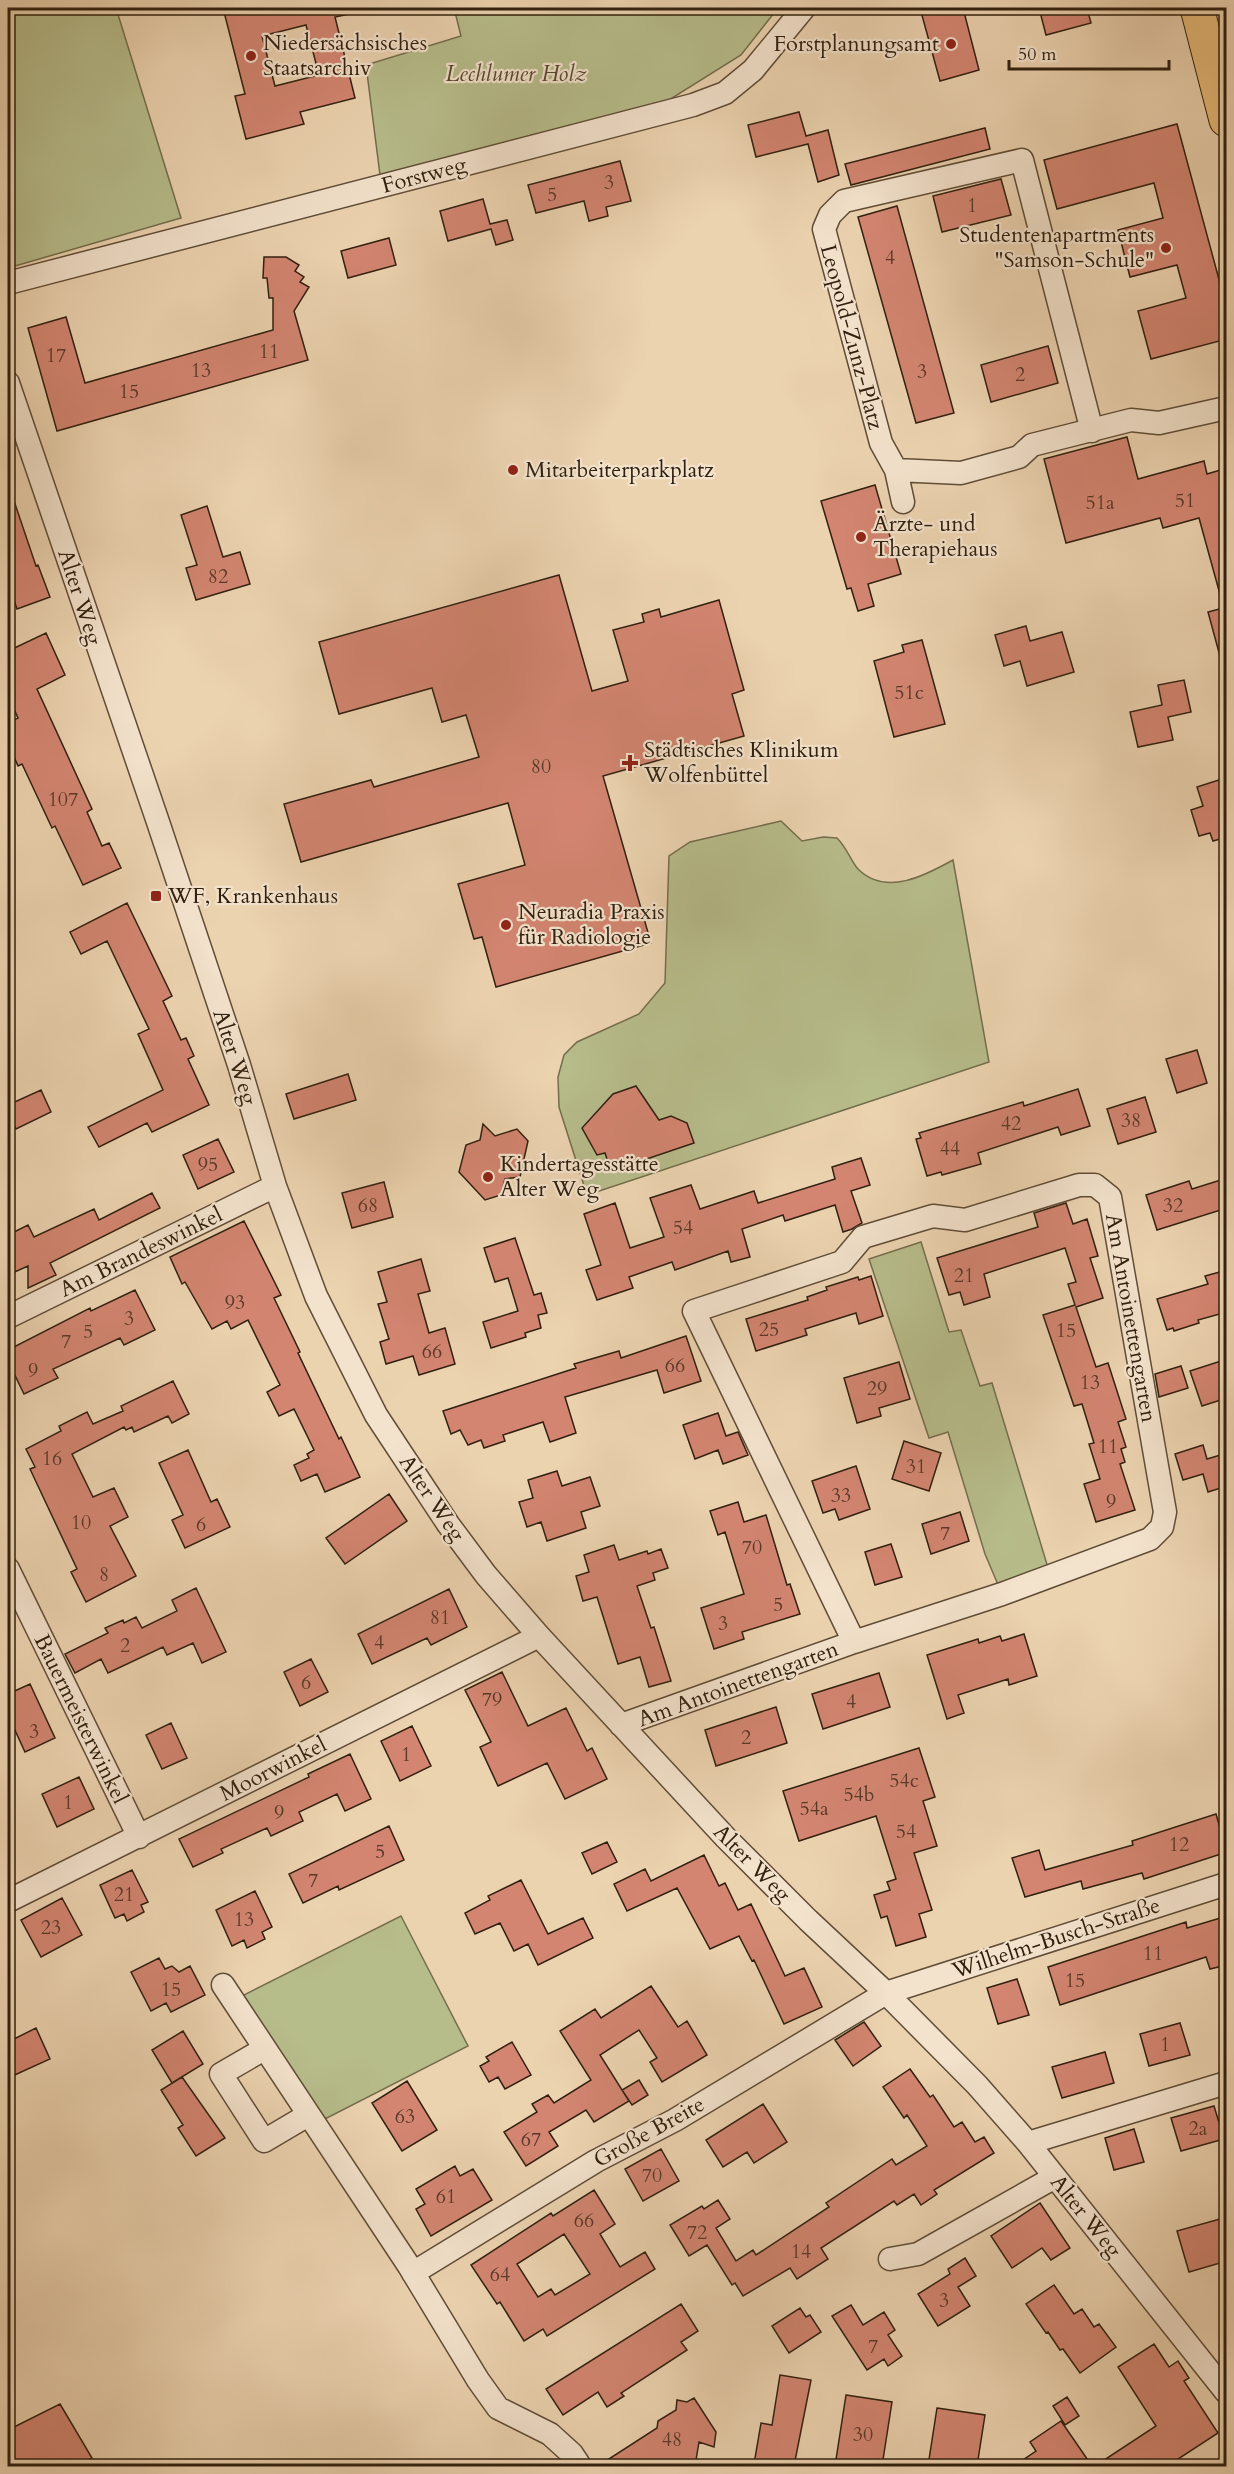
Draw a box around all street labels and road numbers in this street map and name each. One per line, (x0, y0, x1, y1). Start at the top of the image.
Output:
street label: Forstweg (378, 149, 470, 201)
street label: Leopold-Zunz-Platz (813, 241, 891, 433)
street label: Alter Weg (50, 545, 110, 649)
street label: Alter Weg (205, 1005, 265, 1109)
street label: Am Brandeswinkel (54, 1199, 228, 1304)
street label: Am Antoinettengarten (1098, 1211, 1164, 1425)
street label: Alter Weg (392, 1449, 472, 1548)
street label: Bauermeisterwinkel (27, 1629, 135, 1809)
street label: Am Antoinettengarten (633, 1634, 843, 1734)
street label: Moorwinkel (214, 1729, 332, 1809)
street label: Alter Weg (706, 1817, 798, 1909)
street label: Wilhelm-Busch-Straße (947, 1890, 1164, 1986)
street label: Große Breite (588, 2089, 710, 2175)
street label: Alter Weg (1043, 2168, 1129, 2264)

